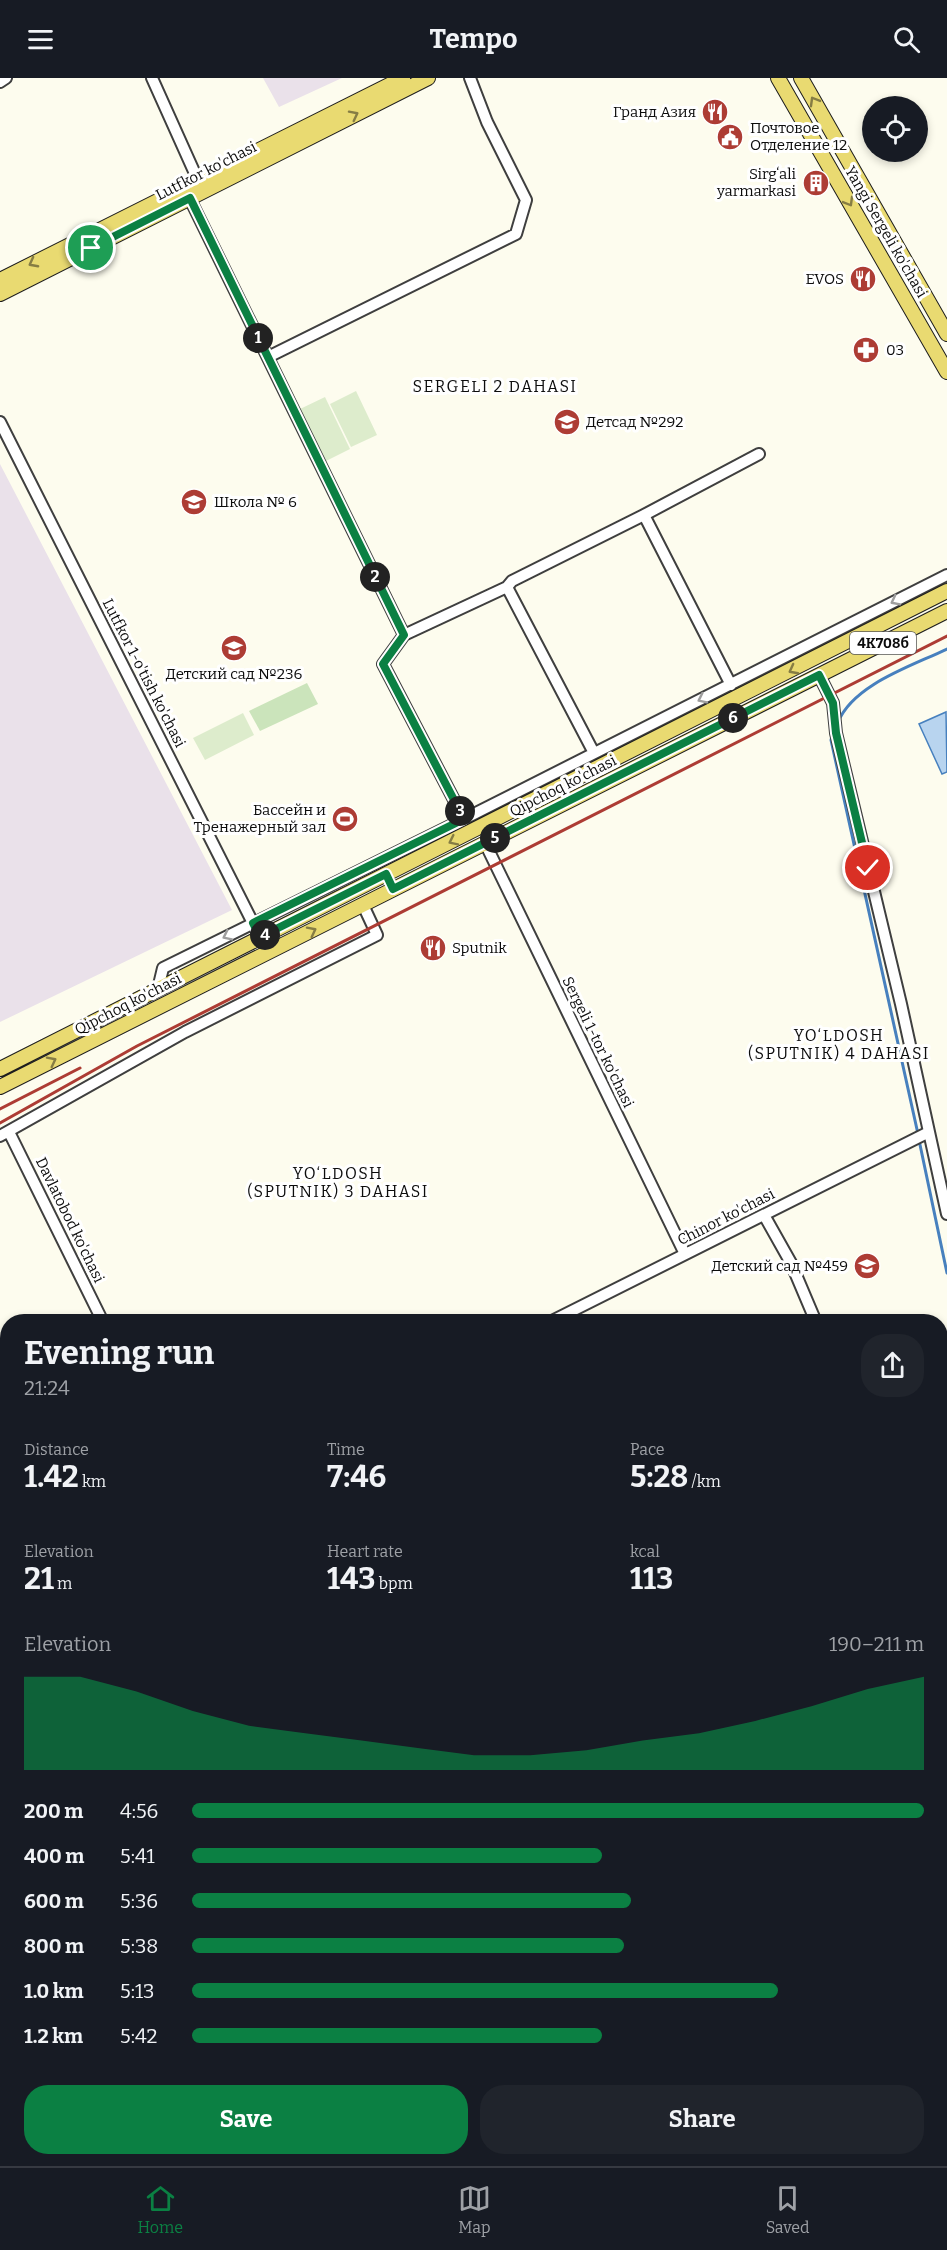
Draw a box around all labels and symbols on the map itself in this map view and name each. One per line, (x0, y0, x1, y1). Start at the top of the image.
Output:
restaurant icon: Гранд Азия (700, 97, 730, 127)
one-way arrow (810, 97, 821, 107)
place label: Гранд Азия (613, 103, 696, 121)
one-way arrow (348, 111, 359, 122)
place label: Почтовое Отделение 12 (750, 119, 847, 154)
public building icon: Почтовое Отделение 12 (715, 122, 745, 152)
street label: Lutfkor ko'chasi (153, 138, 260, 204)
street label: Yangi Sergeli ko'chasi (841, 163, 931, 301)
place label: Sirgʻali yarmarkasi (716, 165, 797, 200)
building icon: Sirgʻali yarmarkasi (801, 168, 831, 198)
one-way arrow (842, 195, 853, 206)
pin (65, 222, 116, 273)
one-way arrow (29, 256, 40, 267)
restaurant icon: EVOS (848, 264, 878, 294)
place label: EVOS (805, 270, 844, 288)
pin: 1 (243, 323, 273, 353)
pharmacy icon: 03 (851, 335, 881, 365)
place label: 03 (886, 341, 904, 359)
district label: SERGELI 2 DAHASI (413, 377, 577, 396)
school or university icon: Детсад №292 (552, 407, 582, 437)
place label: Детсад №292 (586, 413, 683, 431)
school or university icon: Школа № 6 (179, 487, 209, 517)
place label: Школа № 6 (214, 493, 297, 511)
pin: 2 (360, 562, 390, 592)
one-way arrow (890, 594, 901, 605)
street label: Lutfkor 1-o'tish ko'chasi (99, 596, 190, 751)
road number: 4К708б (850, 632, 916, 654)
school or university icon: Детский сад №236 (219, 633, 249, 663)
one-way arrow (788, 662, 799, 674)
place label: Детский сад №236 (166, 665, 303, 683)
one-way arrow (698, 692, 709, 704)
pin: 6 (718, 703, 748, 733)
street label: Qipchoq ko'chasi (507, 751, 620, 821)
pin: 3 (445, 796, 475, 826)
place label: Бассейн и Тренажерный зал (193, 801, 326, 836)
sports icon: Бассейн и Тренажерный зал (330, 804, 360, 834)
pin: 5 (480, 823, 510, 853)
one-way arrow (448, 833, 459, 845)
pin (842, 842, 893, 893)
pin: 4 (250, 920, 280, 950)
one-way arrow (305, 926, 316, 938)
one-way arrow (222, 929, 233, 940)
restaurant icon: Sputnik (418, 933, 448, 963)
place label: Sputnik (452, 939, 507, 957)
street label: Qipchoq ko'chasi (72, 969, 185, 1039)
street label: Sergeli 1-tor ko'chasi (558, 974, 638, 1111)
district label: YO‘LDOSH (SPUTNIK) 4 DAHASI (748, 1026, 930, 1063)
one-way arrow (46, 1057, 57, 1068)
street label: Davlatobod ko'chasi (32, 1154, 108, 1286)
district label: YO‘LDOSH (SPUTNIK) 3 DAHASI (247, 1164, 429, 1201)
street label: Chinor ko'chasi (674, 1185, 778, 1249)
school or university icon: Детский сад №459 (852, 1251, 882, 1281)
place label: Детский сад №459 (711, 1257, 848, 1275)

